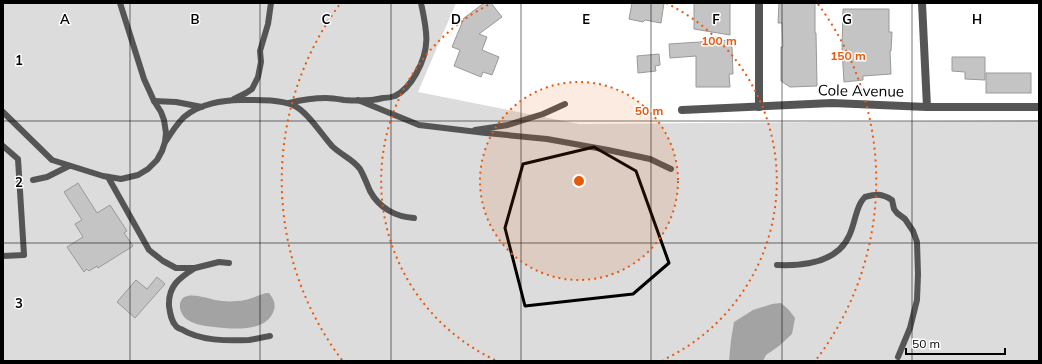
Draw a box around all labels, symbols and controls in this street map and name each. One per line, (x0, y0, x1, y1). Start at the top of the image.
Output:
text: A (60, 11, 70, 27)
text: B (191, 11, 200, 27)
text: C (322, 11, 331, 27)
text: D (451, 11, 461, 27)
text: E (582, 11, 590, 27)
text: F (712, 11, 720, 27)
text: G (842, 11, 852, 27)
text: H (972, 11, 982, 27)
text: 100 m (701, 33, 737, 48)
text: 150 m (830, 48, 866, 63)
text: 1 (15, 52, 23, 68)
street label: Cole Avenue (818, 80, 904, 101)
text: 50 m (635, 103, 663, 118)
text: 2 (15, 174, 23, 190)
centre of rings (572, 174, 586, 188)
text: 3 (15, 295, 23, 311)
scale bar (906, 330, 1005, 356)
text: 50 m (912, 336, 940, 351)

